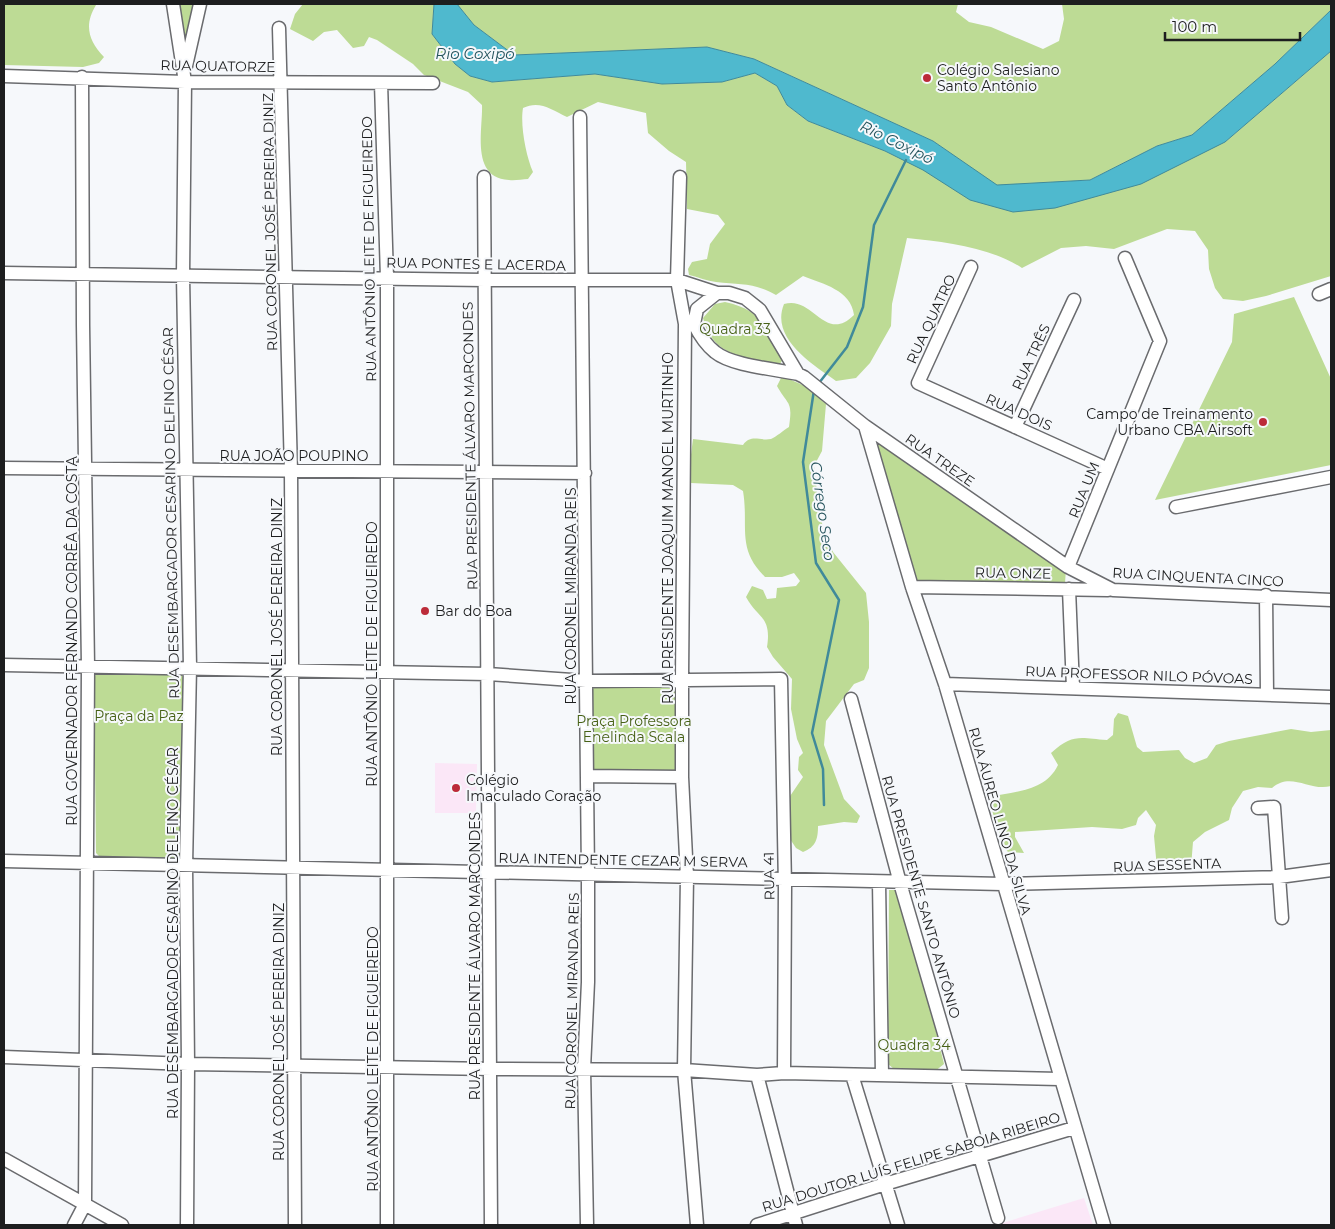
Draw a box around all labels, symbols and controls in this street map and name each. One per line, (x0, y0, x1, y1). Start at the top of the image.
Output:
scale bar (1165, 10, 1300, 42)
text: 100 m (1172, 17, 1217, 36)
water label: Rio Coxipó (435, 44, 515, 63)
street label: RUA QUATORZE (160, 56, 276, 76)
place label: Colégio Salesiano Santo Antônio (937, 61, 1060, 95)
marker: Colégio Salesiano Santo Antônio (921, 72, 933, 84)
street label: RUA CORONEL JOSÉ PEREIRA DINIZ (259, 93, 281, 351)
street label: RUA ANTÔNIO LEITE DE FIGUEIREDO (358, 116, 380, 382)
water label: Rio Coxipó (857, 116, 937, 168)
street label: RUA PONTES E LACERDA (386, 253, 567, 275)
street label: RUA QUATRO (902, 271, 960, 367)
street label: RUA PRESIDENTE ÁLVARO MARCONDES (458, 302, 482, 590)
park label: Quadra 33 (699, 320, 771, 338)
street label: RUA TRÊS (1008, 321, 1054, 393)
street label: RUA DESEMBARGADOR CESARINO DELFINO CÉSAR (159, 327, 183, 699)
street label: RUA PRESIDENTE JOAQUIM MANOEL MURTINHO (659, 352, 677, 704)
street label: RUA DOIS (983, 389, 1055, 435)
place label: Campo de Treinamento Urbano CBA Airsoft (1086, 405, 1253, 439)
marker: Campo de Treinamento Urbano CBA Airsoft (1257, 416, 1269, 428)
street label: RUA TREZE (902, 429, 978, 491)
street label: RUA JOÃO POUPINO (220, 447, 369, 465)
street label: RUA GOVERNADOR FERNANDO CORRÊA DA COSTA (63, 455, 81, 826)
street label: RUA UM (1065, 459, 1103, 521)
water label: Córrego Seco (807, 460, 839, 562)
street label: RUA CORONEL MIRANDA REIS (562, 487, 580, 705)
street label: RUA CORONEL JOSÉ PEREIRA DINIZ (268, 498, 286, 756)
street label: RUA ANTÔNIO LEITE DE FIGUEIREDO (363, 521, 381, 787)
street label: RUA ONZE (975, 563, 1051, 583)
street label: RUA CINQUENTA CINCO (1112, 564, 1285, 590)
place label: Bar do Boa (435, 602, 513, 620)
marker: Bar do Boa (419, 605, 431, 617)
street label: RUA PROFESSOR NILO PÓVOAS (1025, 662, 1253, 688)
park label: Praça da Paz (94, 707, 184, 725)
park label: Praça Professora Enelinda Scala (576, 712, 692, 746)
street label: RUA ÁUREO LINO DA SILVA (965, 725, 1036, 918)
street label: RUA DESEMBARGADOR CESARINO DELFINO CÉSAR (164, 747, 182, 1119)
place label: Colégio Imaculado Coração (466, 771, 601, 805)
street label: RUA PRESIDENTE SANTO ANTÔNIO (878, 773, 964, 1021)
marker: Colégio Imaculado Coração (450, 782, 462, 794)
street label: RUA PRESIDENTE ÁLVARO MARCONDES (466, 812, 484, 1100)
street label: RUA INTENDENTE CEZAR M SERVA (498, 849, 749, 871)
street label: RUA 41 (760, 852, 778, 900)
street label: RUA SESSENTA (1113, 854, 1222, 876)
street label: RUA CORONEL MIRANDA REIS (561, 892, 583, 1110)
street label: RUA CORONEL JOSÉ PEREIRA DINIZ (270, 903, 288, 1161)
street label: RUA ANTÔNIO LEITE DE FIGUEIREDO (364, 926, 382, 1192)
park label: Quadra 34 (877, 1036, 951, 1054)
street label: RUA DOUTOR LUÍS FELIPE SABOIA RIBEIRO (760, 1108, 1063, 1216)

